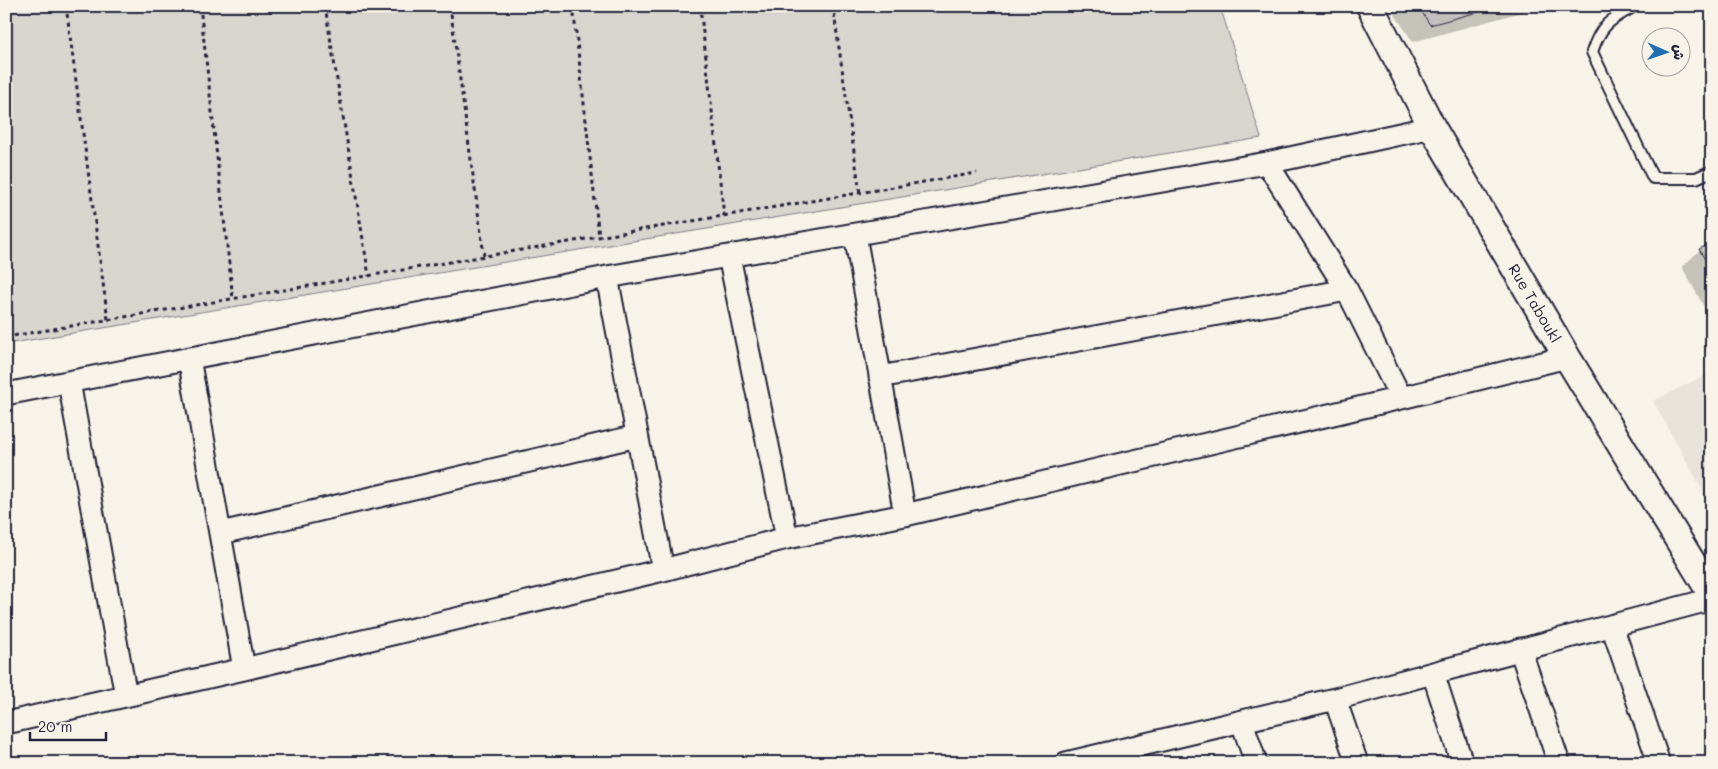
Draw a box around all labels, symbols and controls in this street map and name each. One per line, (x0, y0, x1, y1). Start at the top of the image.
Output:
north arrow (1640, 28, 1690, 78)
text: ش (1670, 44, 1689, 61)
street label: Rue Taboukl (1504, 260, 1566, 346)
scale bar (30, 709, 106, 741)
text: 20 m (38, 716, 72, 736)

